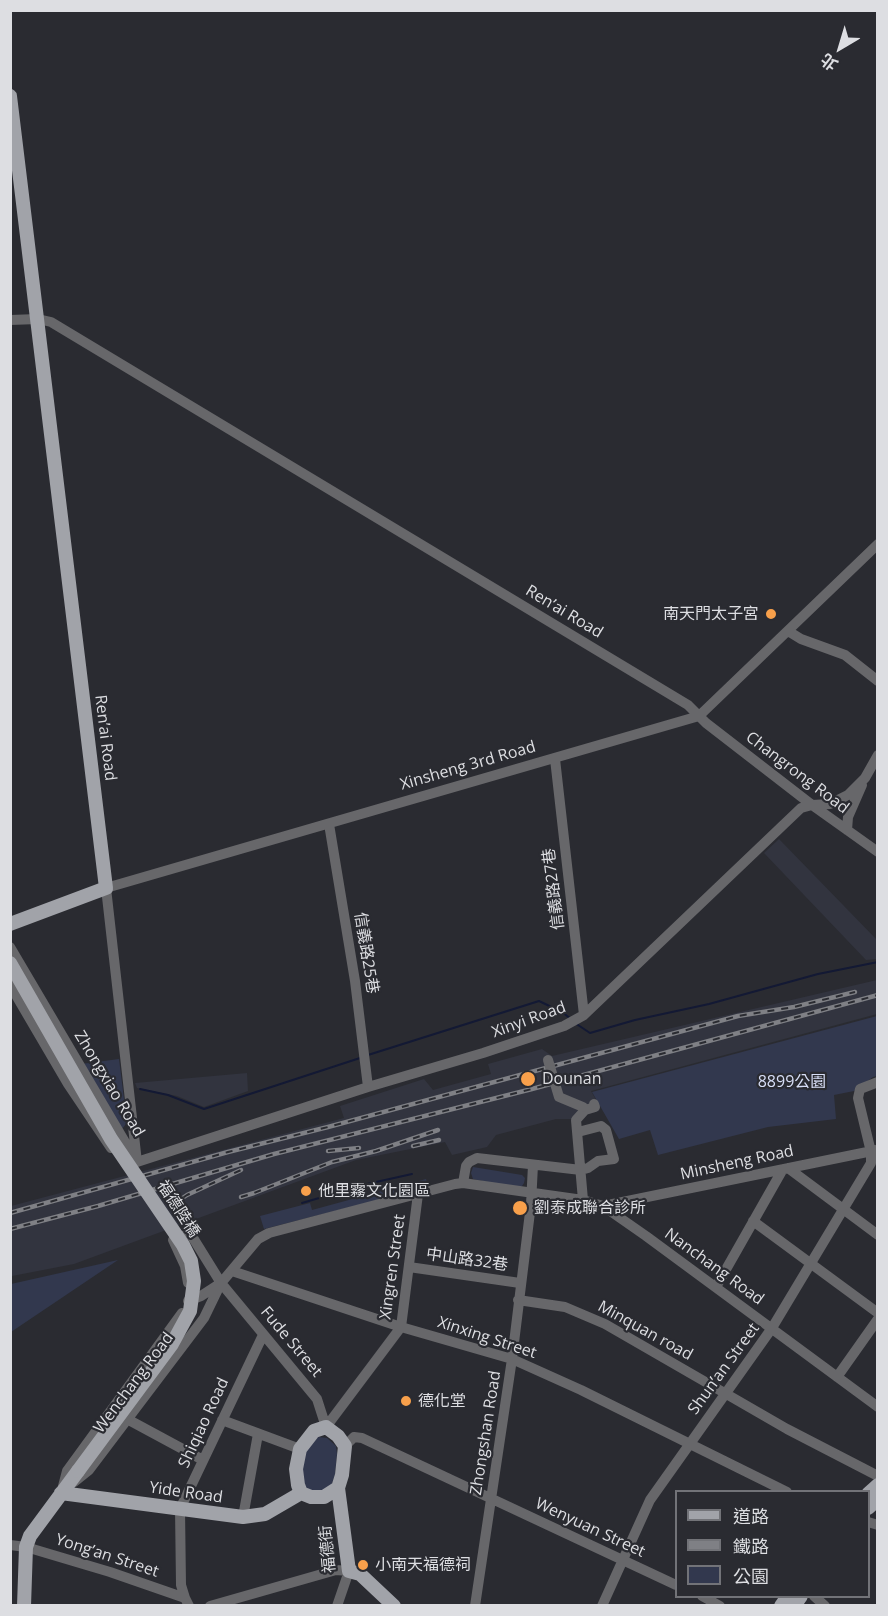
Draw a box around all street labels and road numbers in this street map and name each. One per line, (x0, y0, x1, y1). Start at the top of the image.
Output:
street label: Ren’ai Road (522, 581, 606, 643)
street label: Ren’ai Road (90, 694, 120, 782)
street label: Changrong Road (742, 728, 852, 818)
street label: Xinsheng 3rd Road (398, 737, 538, 795)
street label: 信義路27巷 (539, 847, 569, 931)
street label: 信義路25巷 (350, 911, 382, 995)
street label: Xinyi Road (489, 998, 569, 1042)
street label: Zhongxiao Road (70, 1027, 148, 1141)
street label: Minsheng Road (679, 1142, 795, 1184)
street label: 福德陸橋 (153, 1177, 203, 1241)
street label: Xingren Street (376, 1213, 410, 1321)
street label: Nanchang Road (661, 1225, 767, 1309)
street label: 中山路32巷 (425, 1245, 509, 1275)
street label: Minquan road (594, 1297, 696, 1365)
street label: Fude Street (256, 1303, 326, 1381)
street label: Xinxing Street (435, 1313, 539, 1363)
street label: Shun’an Street (684, 1319, 764, 1419)
street label: Wenchang Road (90, 1329, 178, 1437)
street label: Zhongshan Road (467, 1369, 505, 1497)
street label: Shiqiao Road (175, 1375, 233, 1471)
street label: Yide Road (148, 1478, 224, 1508)
street label: Wenyuan Street (532, 1494, 648, 1562)
street label: 福德街 (316, 1524, 340, 1574)
street label: Yong’an Street (53, 1530, 161, 1582)

